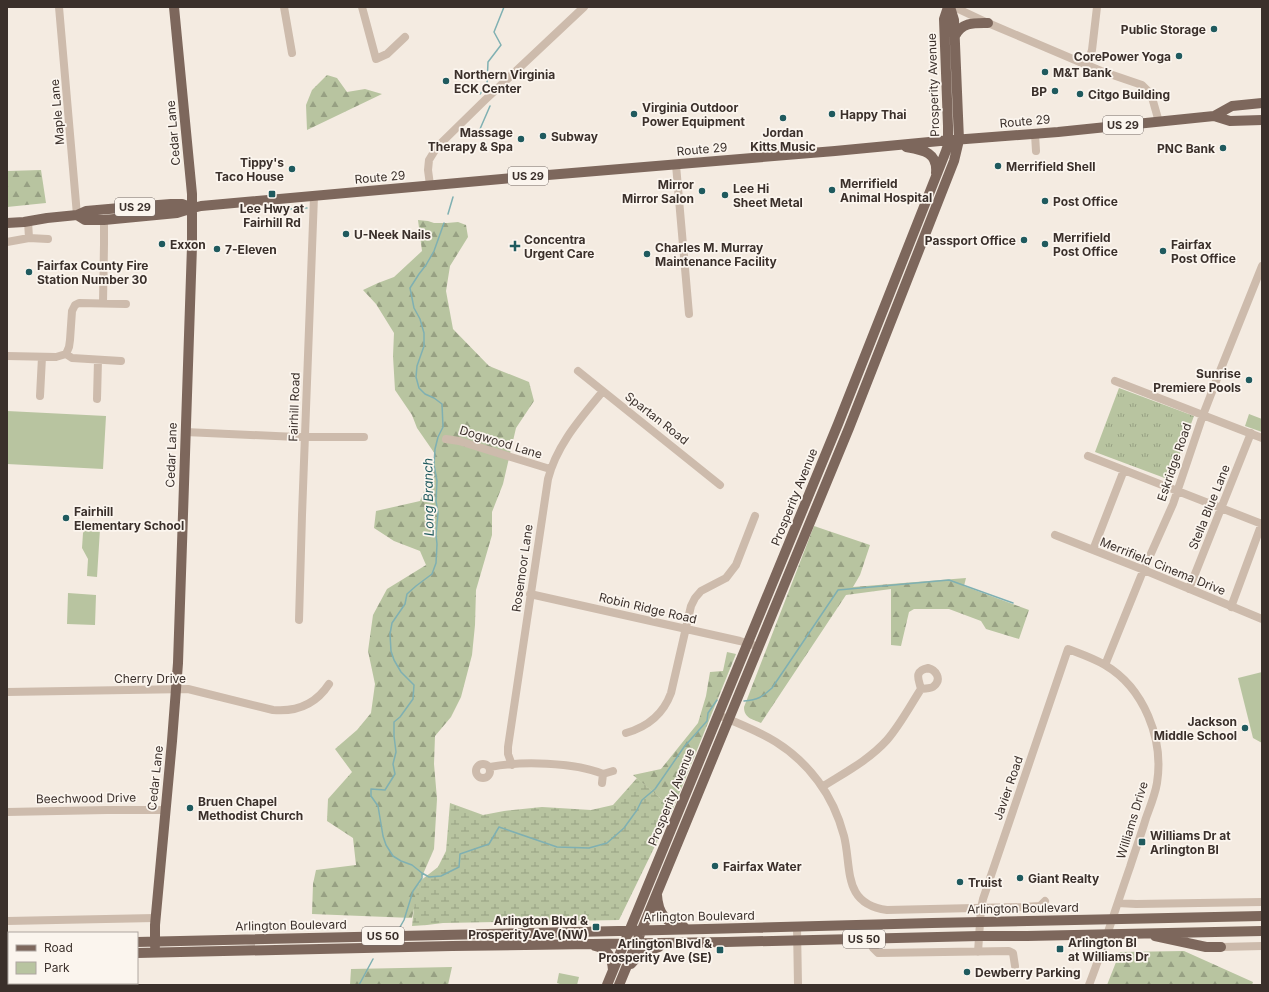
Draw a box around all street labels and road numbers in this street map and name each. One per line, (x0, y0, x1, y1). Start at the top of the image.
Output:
street label: Prosperity Avenue (924, 33, 942, 137)
street label: Maple Lane (47, 79, 67, 145)
street label: Cedar Lane (163, 100, 183, 166)
street label: Route 29 (999, 111, 1051, 131)
road number: US 29 (1103, 116, 1143, 134)
street label: Route 29 (676, 139, 728, 159)
street label: Route 29 (354, 167, 406, 187)
road number: US 29 (508, 167, 548, 185)
road number: US 29 (115, 198, 155, 216)
street label: Fairhill Road (285, 372, 303, 442)
street label: Spartan Road (622, 388, 692, 448)
street label: Eskridge Road (1154, 421, 1194, 503)
street label: Cedar Lane (162, 422, 180, 488)
street label: Dogwood Lane (458, 422, 544, 462)
street label: Prosperity Avenue (768, 446, 820, 548)
street label: Stella Blue Lane (1185, 462, 1233, 552)
street label: Rosemoor Lane (508, 523, 536, 613)
street label: Merrifield Cinema Drive (1098, 534, 1228, 598)
street label: Robin Ridge Road (598, 589, 698, 627)
street label: Cherry Drive (114, 671, 186, 686)
street label: Cedar Lane (144, 745, 166, 811)
street label: Prosperity Avenue (645, 746, 697, 848)
street label: Javier Road (990, 754, 1026, 822)
street label: Williams Drive (1113, 779, 1151, 861)
street label: Beechwood Drive (36, 790, 136, 806)
street label: Arlington Boulevard (967, 900, 1079, 916)
street label: Arlington Boulevard (643, 908, 755, 924)
street label: Arlington Boulevard (235, 917, 347, 933)
road number: US 50 (362, 927, 404, 945)
road number: US 50 (843, 930, 885, 948)

